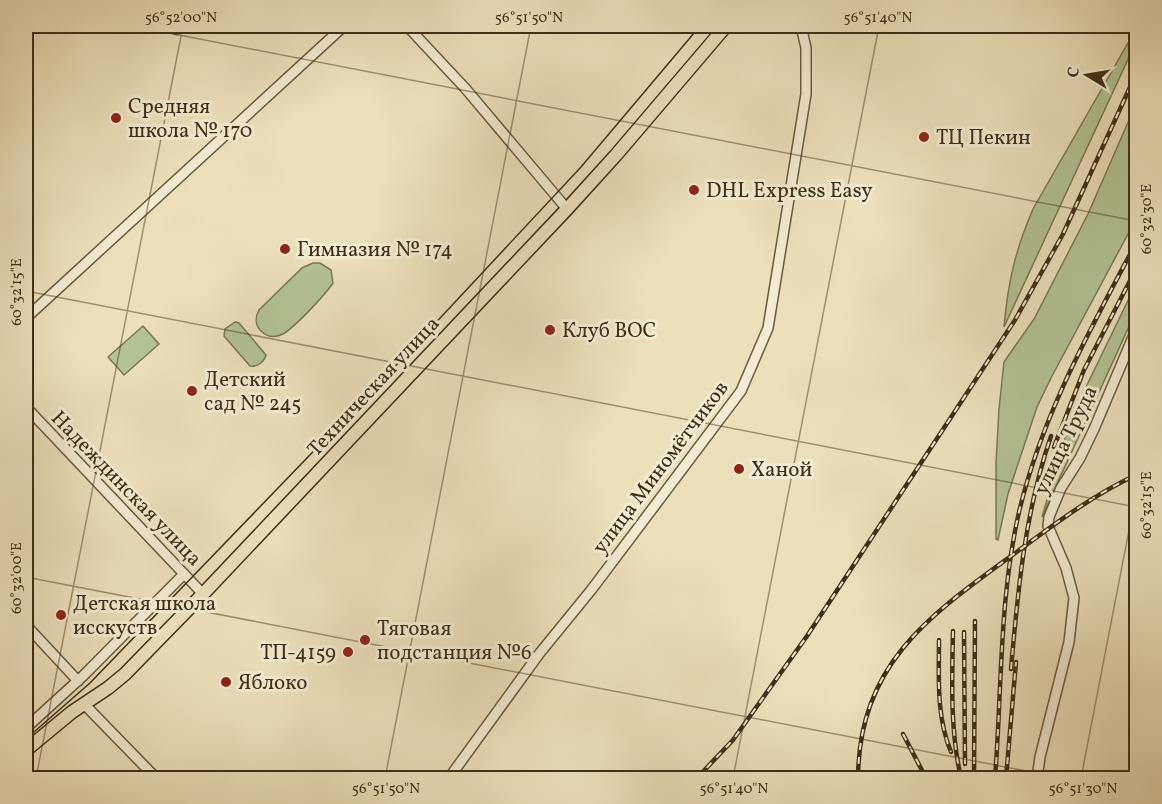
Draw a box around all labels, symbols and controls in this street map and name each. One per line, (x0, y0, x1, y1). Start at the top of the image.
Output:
text: 56°52'00"N (145, 8, 217, 29)
text: 56°51'50"N (495, 8, 563, 29)
text: 56°51'40"N (844, 8, 912, 29)
north arrow (1057, 45, 1117, 105)
text: С (1062, 65, 1086, 80)
place label: Средняя школа № 170 (128, 93, 252, 146)
marker: Средняя школа № 170 (109, 111, 123, 125)
place label: ТЦ Пекин (936, 124, 1031, 153)
marker: ТЦ Пекин (917, 130, 931, 144)
place label: DHL Express Easy (706, 177, 873, 206)
marker: DHL Express Easy (687, 183, 701, 197)
text: 60°32'30"E (1137, 184, 1158, 254)
place label: Гимназия № 174 (297, 236, 453, 265)
marker: Гимназия № 174 (278, 242, 292, 256)
text: 60°32'15"E (7, 258, 28, 326)
street label: Техническая улица (301, 310, 447, 464)
place label: Клуб ВОС (562, 317, 656, 346)
marker: Клуб ВОС (543, 323, 557, 337)
place label: Детский сад № 245 (204, 366, 301, 419)
street label: улица Миномётчиков (586, 375, 736, 561)
street label: улица Труда (1027, 381, 1105, 500)
marker: Детский сад № 245 (185, 384, 199, 398)
street label: Надеждинская улица (44, 405, 208, 573)
place label: Ханой (751, 456, 812, 485)
marker: Ханой (732, 462, 746, 476)
text: 60°32'15"E (1137, 471, 1158, 539)
text: 60°32'00"E (7, 542, 28, 614)
place label: Детская школа исскуств (73, 590, 216, 643)
marker: Детская школа исскуств (54, 608, 68, 622)
place label: Тяговая подстанция №6 (377, 615, 532, 668)
marker: Тяговая подстанция №6 (358, 633, 372, 647)
place label: ТП-4159 (260, 639, 336, 668)
marker: ТП-4159 (341, 645, 355, 659)
place label: Яблоко (238, 669, 307, 698)
marker: Яблоко (219, 675, 233, 689)
text: 56°51'50"N (352, 779, 420, 800)
text: 56°51'40"N (700, 779, 768, 800)
text: 56°51'30"N (1049, 779, 1117, 800)

